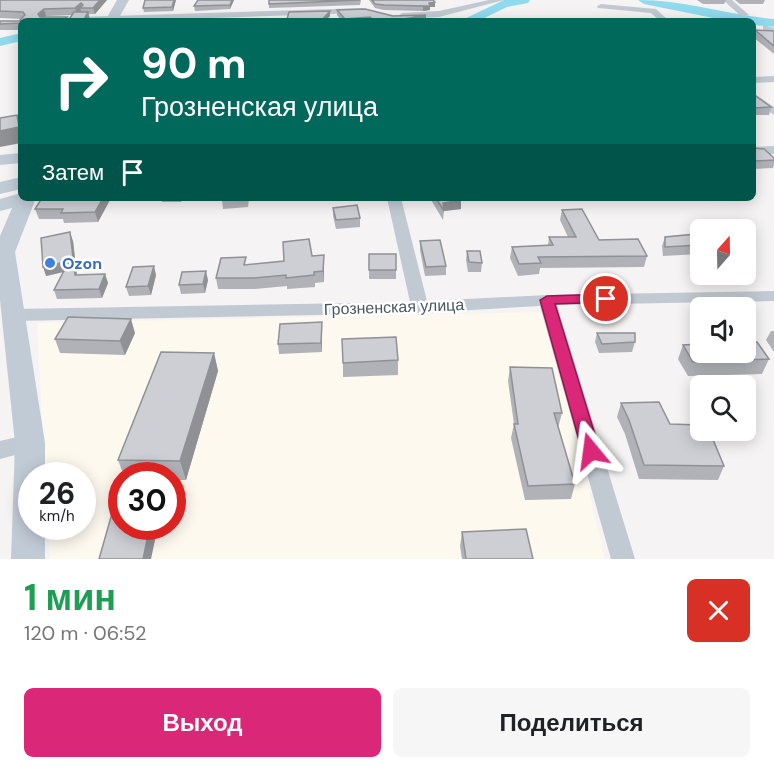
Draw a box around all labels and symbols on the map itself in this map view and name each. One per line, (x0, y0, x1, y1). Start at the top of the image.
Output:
north arrow (690, 219, 756, 285)
place label: Ozon (62, 253, 102, 274)
marker: Ozon (43, 256, 57, 270)
pin (580, 273, 631, 324)
street label: Грозненская улица (323, 294, 465, 320)
position arrow (559, 419, 623, 483)
speed limit sign: 30 (108, 462, 186, 540)

